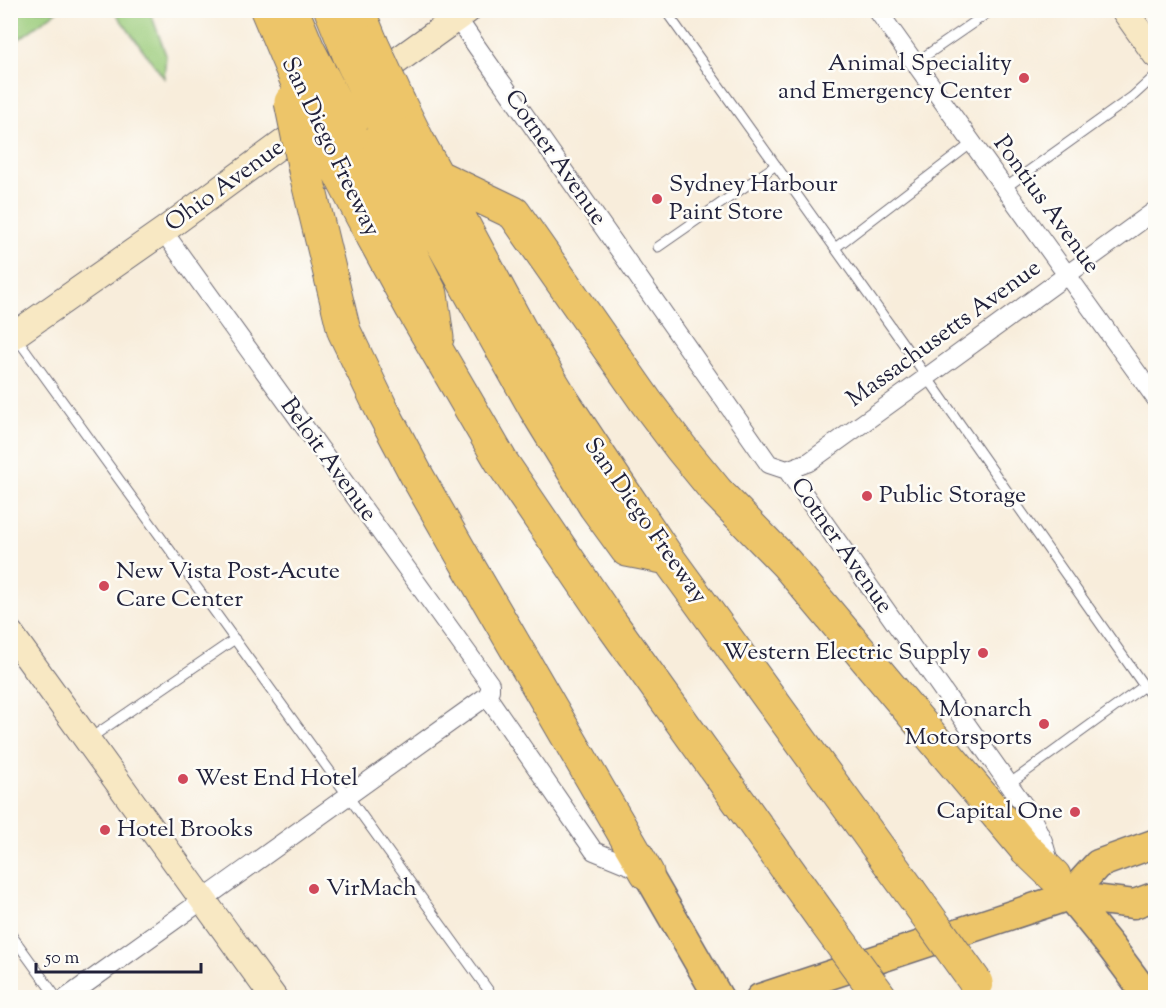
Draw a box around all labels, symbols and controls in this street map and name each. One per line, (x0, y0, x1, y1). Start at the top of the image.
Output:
place label: Animal Speciality and Emergency Center (778, 47, 1012, 109)
street label: San Diego Freeway (272, 51, 388, 243)
marker: Animal Speciality and Emergency Center (1017, 71, 1031, 85)
street label: Cotner Avenue (495, 83, 615, 233)
street label: Pontius Avenue (984, 129, 1108, 281)
street label: Ohio Avenue (159, 131, 291, 241)
place label: Sydney Harbour Paint Store (669, 168, 838, 230)
marker: Sydney Harbour Paint Store (650, 192, 664, 206)
street label: Massachusetts Avenue (840, 252, 1048, 416)
street label: Beloit Avenue (271, 391, 385, 529)
street label: San Diego Freeway (575, 431, 715, 611)
street label: Cotner Avenue (781, 471, 901, 621)
place label: Public Storage (879, 479, 1026, 513)
marker: Public Storage (860, 489, 874, 503)
place label: New Vista Post-Acute Care Center (116, 555, 340, 617)
marker: New Vista Post-Acute Care Center (97, 579, 111, 593)
place label: Western Electric Supply (723, 636, 971, 670)
marker: Western Electric Supply (976, 646, 990, 660)
place label: Monarch Motorsports (904, 693, 1032, 755)
marker: Monarch Motorsports (1037, 717, 1051, 731)
place label: West End Hotel (195, 762, 359, 796)
marker: West End Hotel (176, 772, 190, 786)
place label: Capital One (936, 795, 1063, 829)
marker: Capital One (1068, 805, 1082, 819)
place label: Hotel Brooks (117, 813, 253, 847)
marker: Hotel Brooks (98, 823, 112, 837)
place label: VirMach (326, 872, 417, 906)
marker: VirMach (307, 882, 321, 896)
scale bar (36, 936, 201, 974)
text: 50 m (44, 946, 80, 972)

